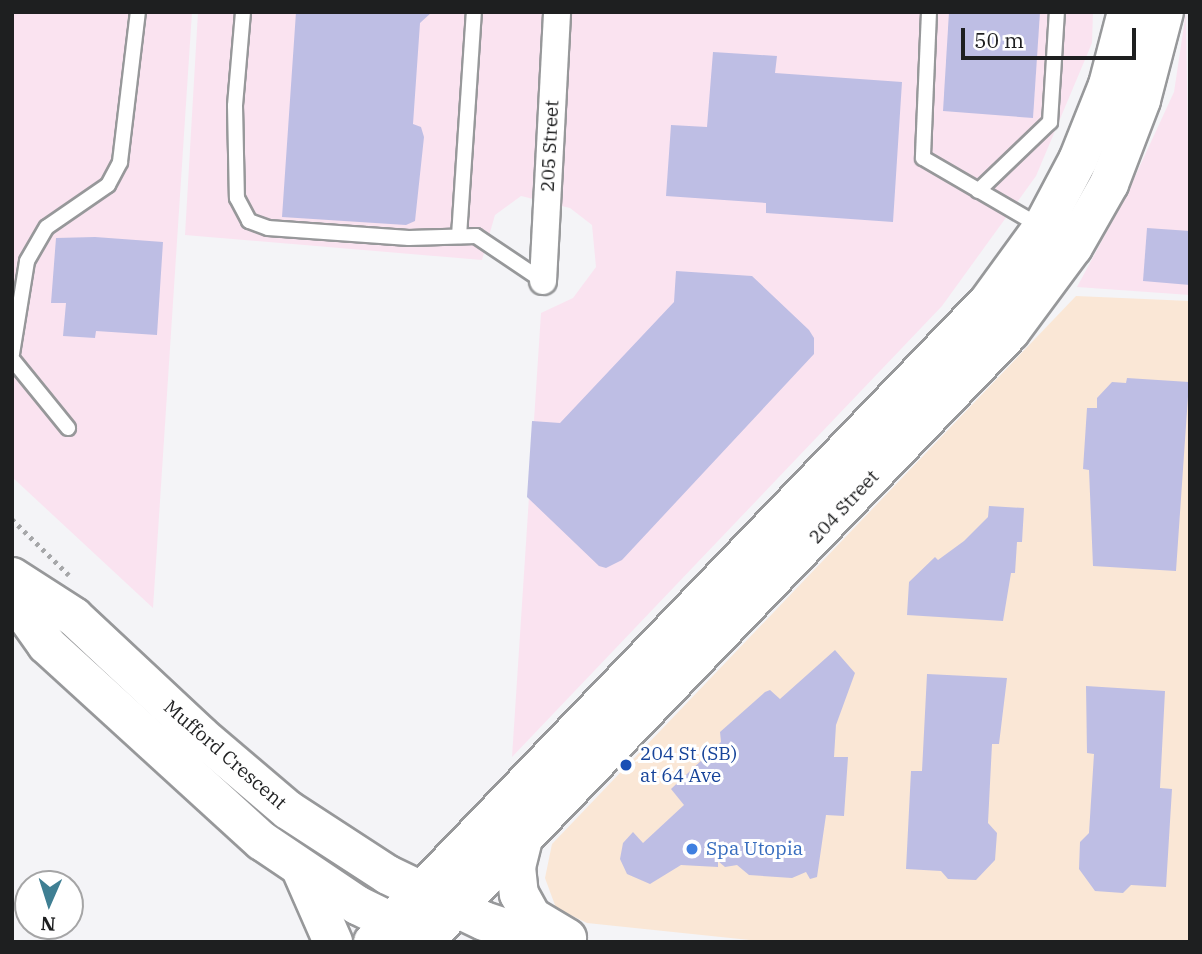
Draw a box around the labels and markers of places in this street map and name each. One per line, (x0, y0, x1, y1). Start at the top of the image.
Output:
place label: 204 St (SB) at 64 Ave (640, 743, 737, 787)
marker: 204 St (SB) at 64 Ave (618, 757, 634, 773)
place label: Spa Utopia (706, 838, 803, 860)
marker: Spa Utopia (684, 841, 700, 857)

